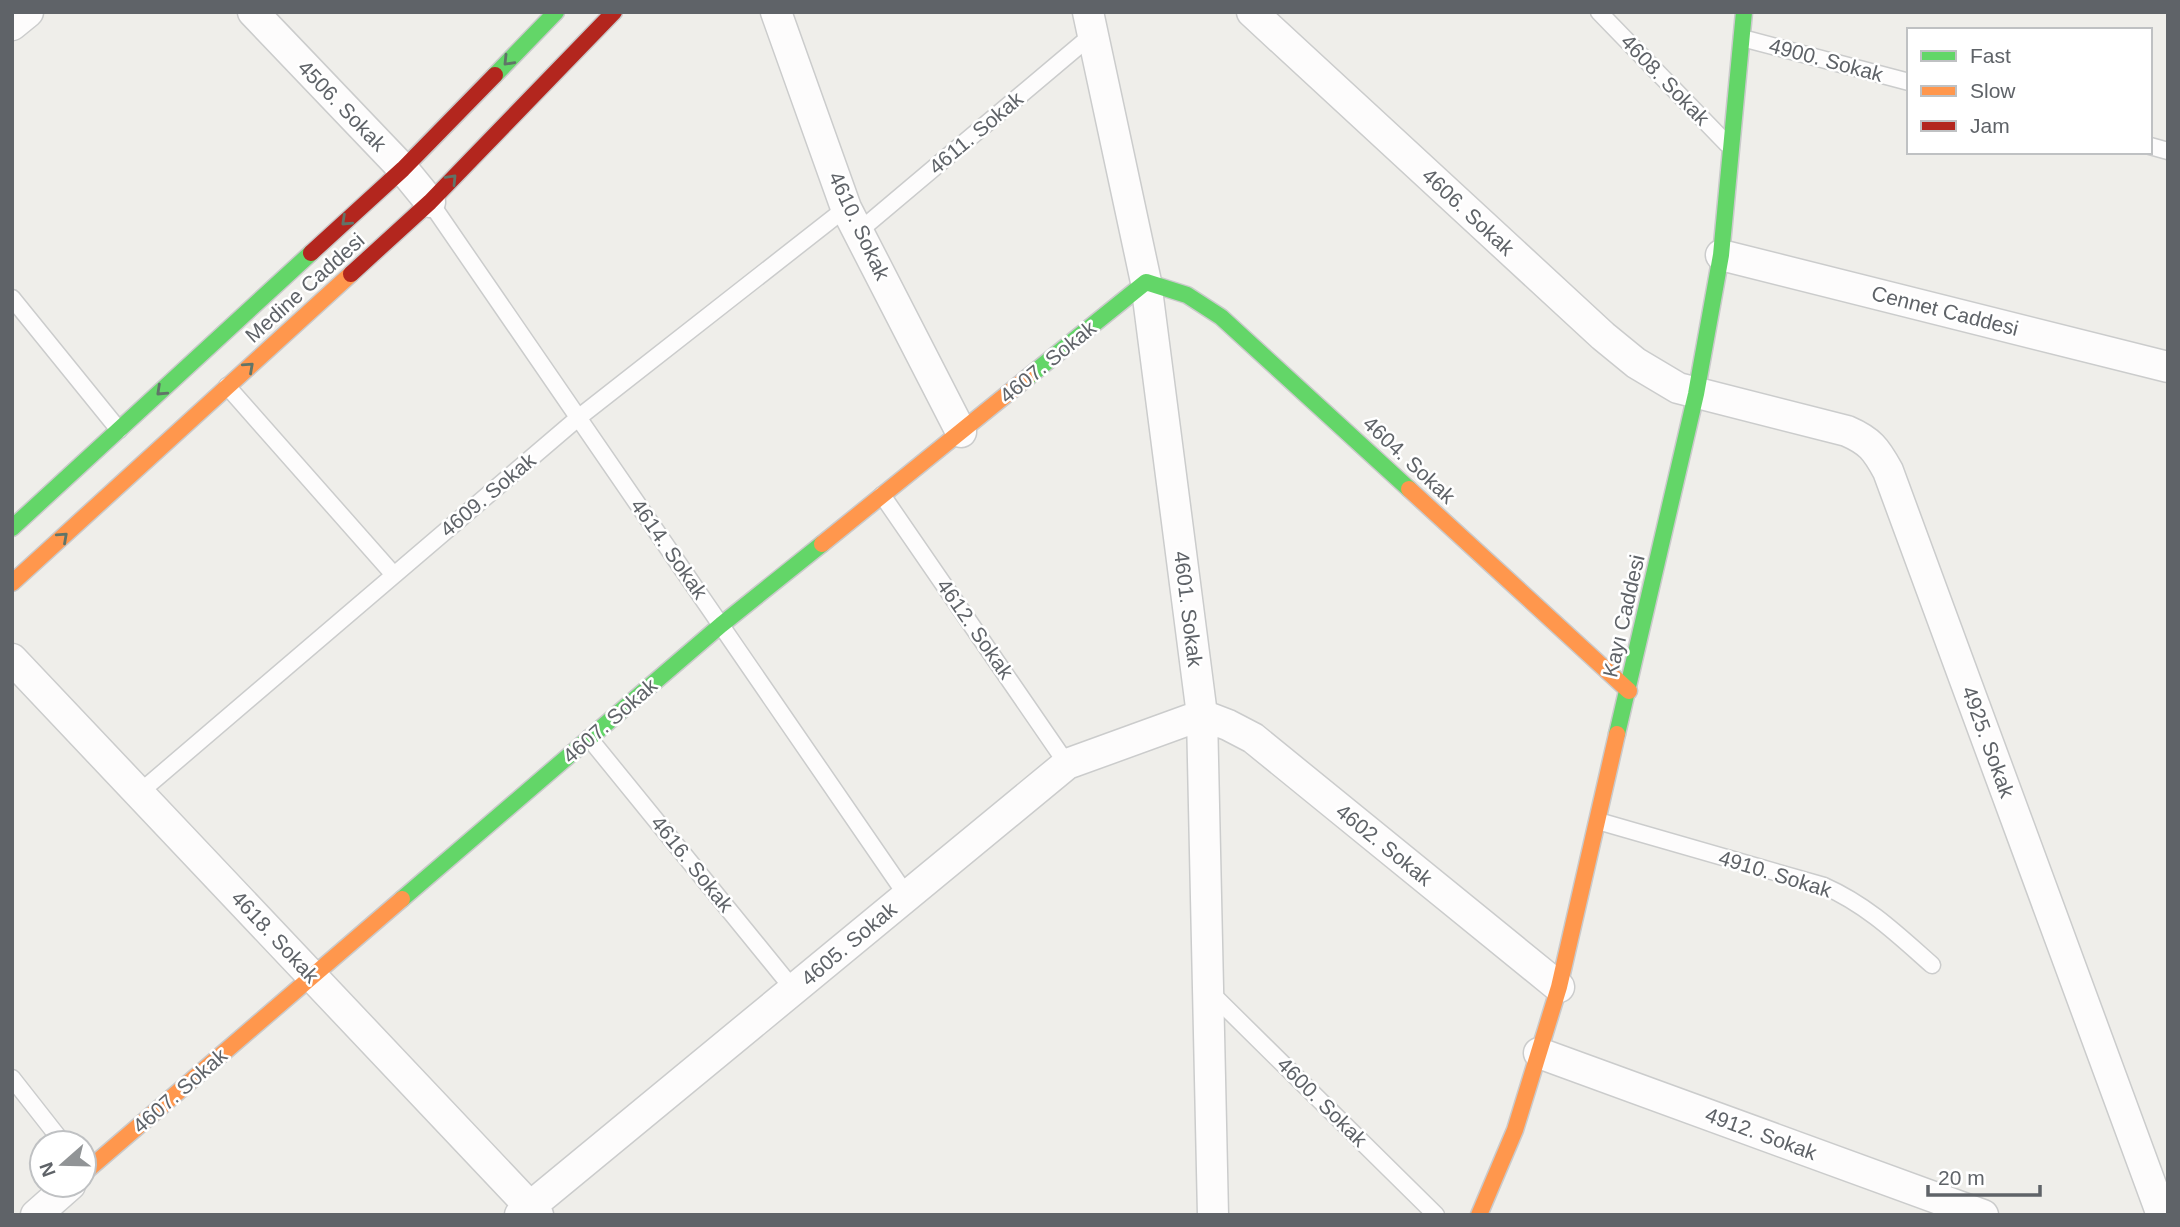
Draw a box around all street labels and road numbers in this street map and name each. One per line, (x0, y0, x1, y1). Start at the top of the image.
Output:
street label: 4608. Sokak (1617, 30, 1715, 130)
street label: 4900. Sokak (1767, 33, 1886, 86)
street label: 4506. Sokak (294, 56, 392, 156)
street label: 4611. Sokak (924, 86, 1028, 178)
street label: 4606. Sokak (1418, 163, 1519, 260)
street label: 4610. Sokak (824, 168, 895, 284)
street label: Medine Caddesi (241, 228, 369, 347)
street label: Cennet Caddesi (1869, 281, 2021, 340)
street label: 4607. Sokak (995, 316, 1101, 407)
street label: 4604. Sokak (1359, 411, 1460, 508)
street label: 4609. Sokak (436, 448, 540, 541)
street label: 4614. Sokak (627, 494, 713, 604)
street label: 4601. Sokak (1170, 550, 1207, 669)
street label: Kayı Caddesi (1598, 552, 1649, 679)
street label: 4612. Sokak (933, 574, 1019, 684)
street label: 4607. Sokak (558, 673, 662, 768)
street label: 4925. Sokak (1958, 683, 2019, 801)
street label: 4602. Sokak (1332, 799, 1437, 891)
street label: 4616. Sokak (647, 811, 738, 917)
street label: 4910. Sokak (1716, 845, 1835, 902)
street label: 4618. Sokak (227, 886, 324, 988)
street label: 4605. Sokak (797, 897, 901, 990)
street label: 4607. Sokak (128, 1043, 232, 1138)
street label: 4600. Sokak (1273, 1052, 1372, 1151)
street label: 4912. Sokak (1702, 1103, 1820, 1164)

